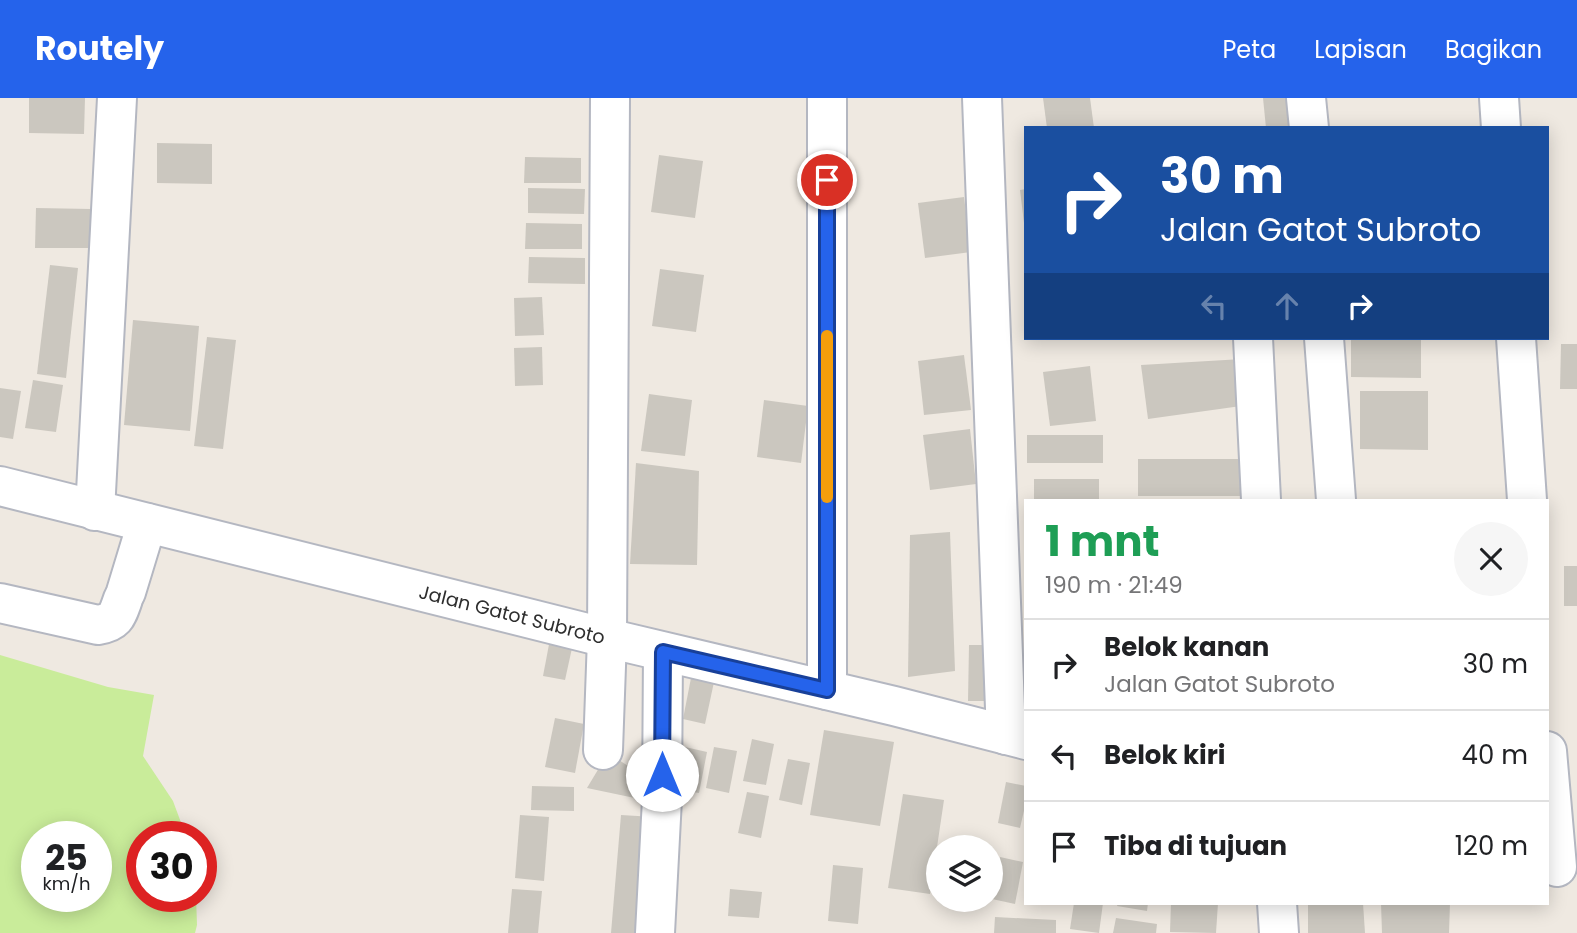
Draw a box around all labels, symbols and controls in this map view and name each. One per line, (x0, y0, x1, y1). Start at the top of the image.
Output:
text: Routely (35, 25, 164, 72)
text: Peta (1222, 33, 1276, 66)
text: Lapisan (1314, 33, 1407, 66)
text: Bagikan (1445, 33, 1542, 66)
text: 30 m (1160, 142, 1284, 210)
pin (797, 150, 857, 210)
icon: right (1045, 154, 1136, 245)
icon: arrive (808, 161, 846, 199)
text: Jalan Gatot Subroto (1160, 207, 1481, 252)
icon: left (1195, 287, 1233, 325)
icon: ahead (1268, 287, 1306, 325)
icon: right (1341, 287, 1379, 325)
text: 1 mnt (1045, 512, 1160, 571)
button: close (1454, 522, 1528, 596)
text: 190 m · 21:49 (1045, 569, 1183, 601)
street label: Jalan Gatot Subroto (416, 578, 608, 651)
text: Belok kanan (1104, 629, 1269, 665)
icon: right (1045, 646, 1083, 684)
text: 30 m (1463, 646, 1528, 682)
text: Jalan Gatot Subroto (1104, 668, 1335, 700)
icon: left (1045, 737, 1083, 775)
text: Belok kiri (1104, 737, 1226, 773)
text: 40 m (1462, 737, 1528, 773)
position arrow (625, 738, 699, 812)
speed limit sign: 30 (126, 821, 217, 912)
icon: arrive (1045, 828, 1083, 866)
text: Tiba di tujuan (1104, 828, 1287, 864)
text: 120 m (1455, 828, 1528, 864)
text: 25 (45, 833, 88, 882)
map controls (926, 835, 1003, 912)
button: layers (926, 835, 1003, 912)
text: km/h (43, 871, 90, 896)

